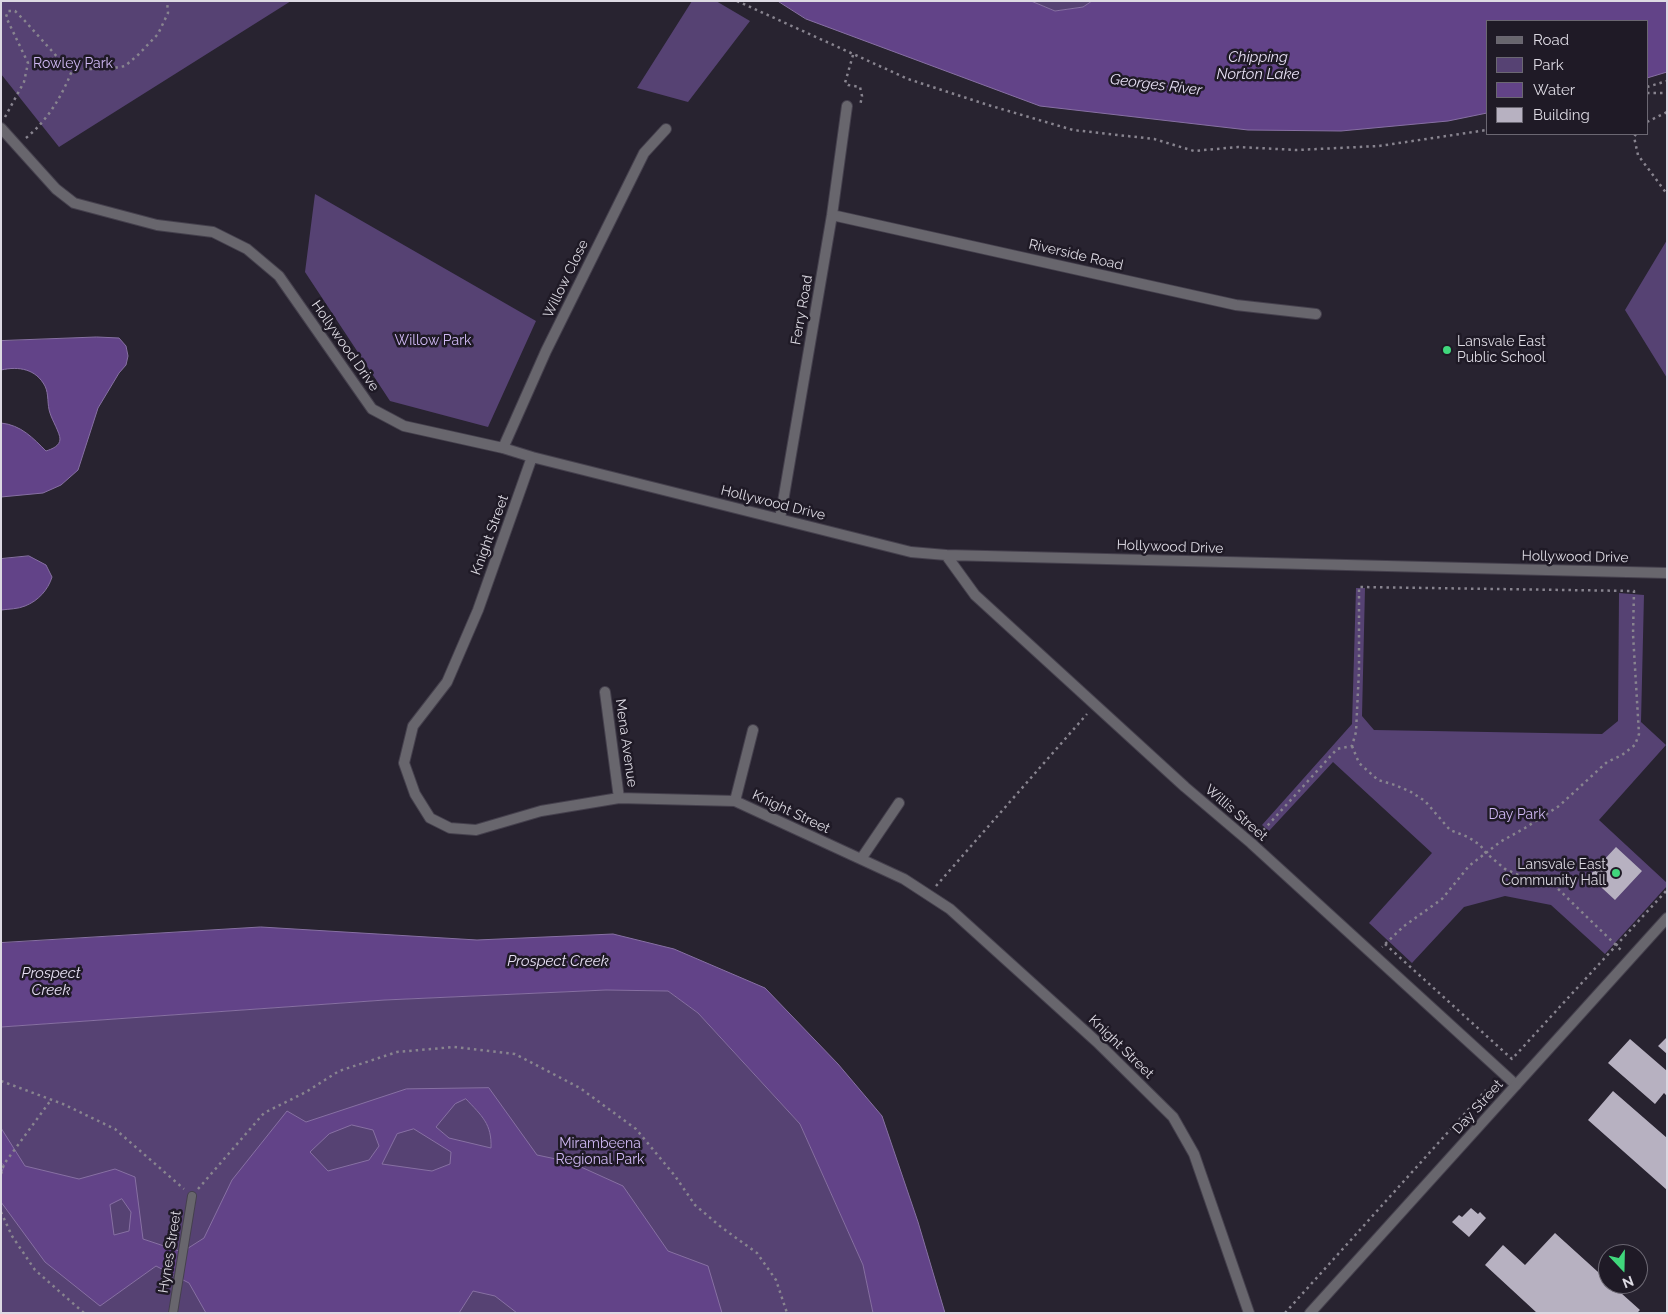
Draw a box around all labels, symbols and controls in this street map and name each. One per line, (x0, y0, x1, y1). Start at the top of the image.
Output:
legend (1486, 20, 1648, 135)
text: Road (1533, 31, 1569, 49)
water label: Chipping Norton Lake (1216, 48, 1300, 83)
park label: Rowley Park (33, 56, 113, 72)
text: Park (1533, 56, 1564, 74)
water label: Georges River (1109, 70, 1203, 100)
text: Water (1533, 81, 1575, 99)
text: Building (1533, 106, 1590, 124)
street label: Riverside Road (1027, 236, 1125, 274)
street label: Willow Close (540, 237, 592, 321)
street label: Ferry Road (788, 274, 816, 346)
street label: Hollywood Drive (307, 297, 383, 395)
park label: Willow Park (395, 333, 471, 349)
place label: Lansvale East Public School (1457, 334, 1546, 367)
marker: Lansvale East Public School (1441, 344, 1453, 356)
street label: Hollywood Drive (719, 482, 827, 524)
street label: Knight Street (468, 493, 512, 577)
street label: Hollywood Drive (1116, 537, 1224, 557)
street label: Hollywood Drive (1521, 548, 1629, 566)
street label: Mena Avenue (611, 698, 641, 788)
street label: Willis Street (1201, 781, 1271, 845)
street label: Knight Street (749, 787, 833, 837)
park label: Day Park (1488, 807, 1546, 823)
place label: Lansvale East Community Hall (1501, 857, 1606, 890)
marker: Lansvale East Community Hall (1610, 867, 1622, 879)
water label: Prospect Creek (507, 952, 609, 970)
water label: Prospect Creek (21, 964, 81, 999)
street label: Knight Street (1085, 1012, 1157, 1082)
street label: Day Street (1449, 1076, 1507, 1138)
park label: Mirambeena Regional Park (556, 1136, 644, 1168)
street label: Hynes Street (155, 1209, 185, 1295)
north arrow (1598, 1244, 1648, 1294)
text: N (1620, 1273, 1636, 1291)

